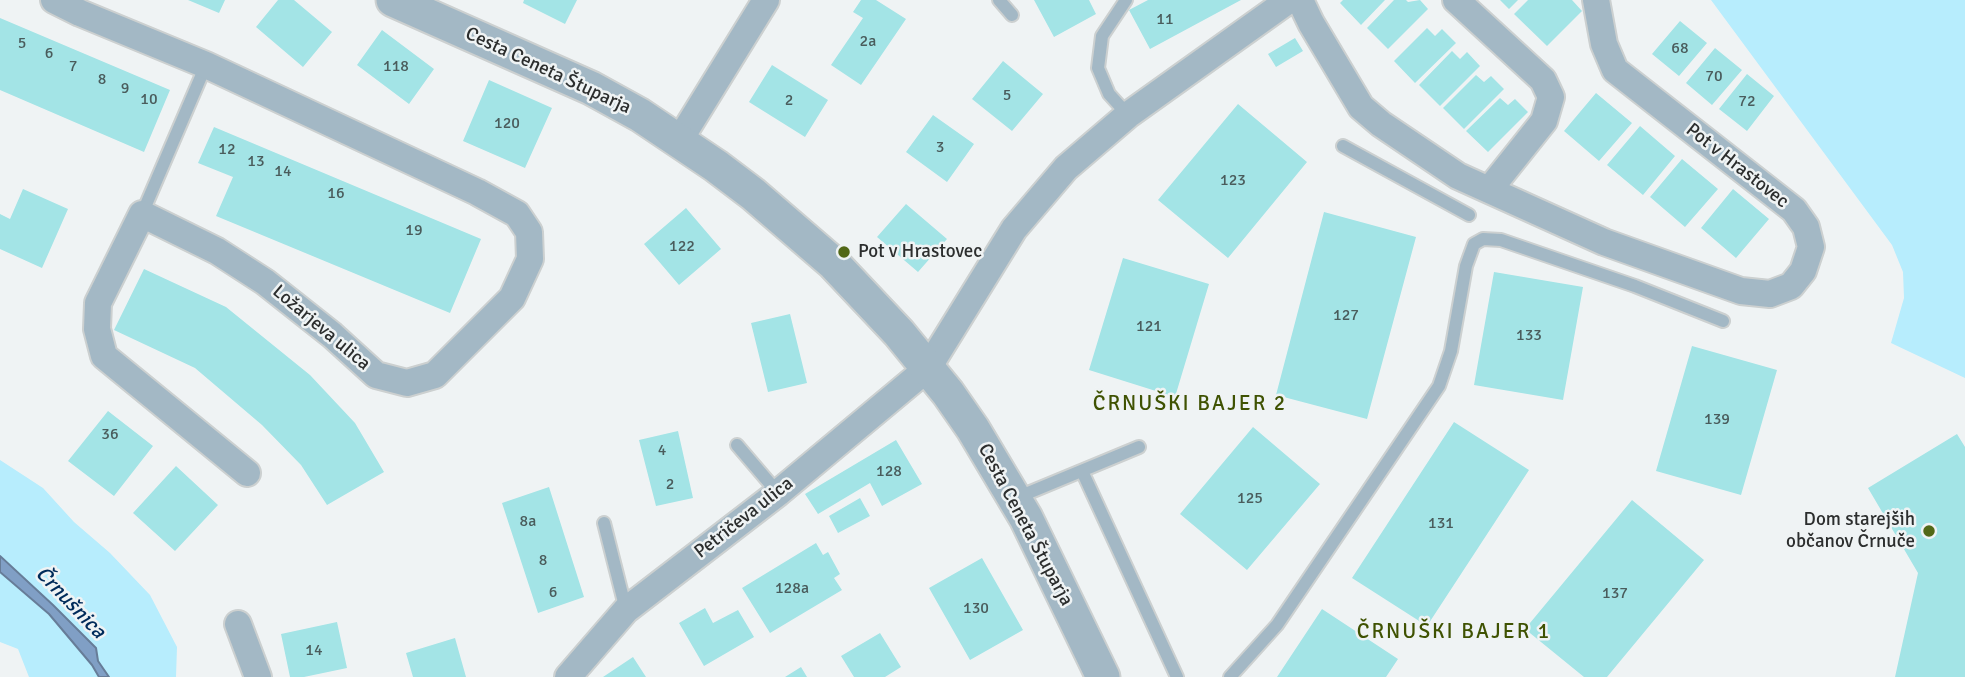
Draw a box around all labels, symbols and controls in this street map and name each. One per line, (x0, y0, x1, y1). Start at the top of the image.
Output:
house number: 11 (1156, 10, 1174, 30)
street label: Cesta Ceneta Štuparja (461, 23, 635, 119)
house number: 2a (860, 32, 876, 52)
house number: 5 (18, 34, 26, 54)
house number: 68 (1671, 39, 1689, 59)
house number: 6 (45, 44, 53, 64)
house number: 7 (69, 57, 77, 77)
house number: 118 (383, 57, 409, 77)
house number: 70 (1705, 67, 1723, 87)
house number: 8 (98, 70, 106, 90)
house number: 9 (121, 79, 129, 99)
house number: 5 (1003, 86, 1011, 106)
house number: 10 (140, 90, 158, 110)
house number: 2 (785, 91, 793, 111)
house number: 72 (1738, 92, 1756, 112)
house number: 120 (494, 114, 520, 134)
street label: Pot v Hrastovec (1681, 119, 1793, 213)
house number: 3 (936, 138, 944, 158)
house number: 12 (218, 140, 236, 160)
house number: 13 (247, 152, 265, 172)
house number: 14 (274, 162, 292, 182)
house number: 123 (1220, 171, 1246, 191)
house number: 16 (327, 184, 345, 204)
house number: 19 (405, 221, 423, 241)
house number: 122 (669, 237, 695, 257)
place label: Pot v Hrastovec (858, 241, 982, 263)
marker: Pot v Hrastovec (836, 244, 852, 260)
street label: Ložarjeva ulica (267, 280, 375, 376)
house number: 127 (1333, 306, 1359, 326)
house number: 121 (1136, 317, 1162, 337)
house number: 133 (1516, 326, 1542, 346)
district label: ČRNUŠKI BAJER 2 (1095, 391, 1285, 417)
house number: 139 (1704, 410, 1730, 430)
house number: 36 (101, 425, 119, 445)
street label: Cesta Ceneta Štuparja (973, 440, 1077, 610)
house number: 4 (658, 441, 666, 461)
house number: 128 (876, 462, 902, 482)
street label: Petričeva ulica (690, 472, 798, 564)
house number: 2 (666, 475, 674, 495)
house number: 125 (1237, 489, 1263, 509)
place label: Dom starejših občanov Črnuče (1786, 509, 1915, 553)
house number: 8a (520, 512, 536, 532)
house number: 131 (1428, 514, 1454, 534)
marker: Dom starejših občanov Črnuče (1921, 523, 1937, 539)
house number: 8 (539, 551, 547, 571)
water label: Črnušnica (30, 562, 110, 644)
house number: 128a (775, 579, 809, 599)
house number: 6 (549, 583, 557, 603)
house number: 137 (1602, 584, 1628, 604)
house number: 130 (963, 599, 989, 619)
district label: ČRNUŠKI BAJER 1 (1359, 619, 1549, 645)
house number: 14 (305, 641, 323, 661)

